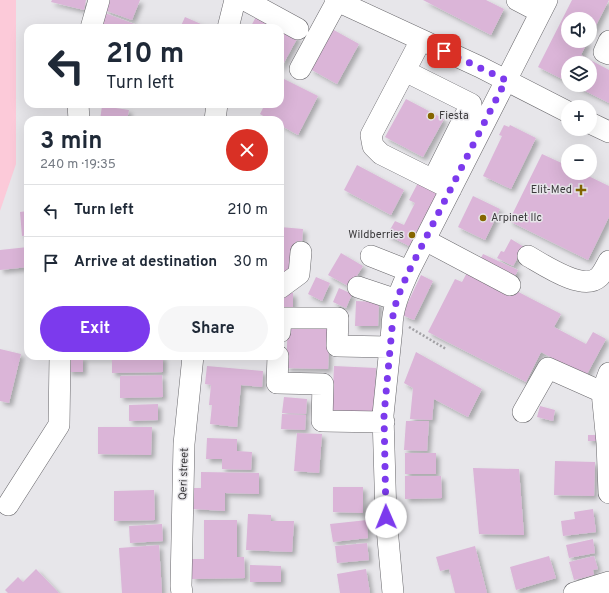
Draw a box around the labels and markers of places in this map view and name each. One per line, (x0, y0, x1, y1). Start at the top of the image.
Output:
pin (427, 34, 461, 68)
place label: Fiesta (439, 109, 469, 123)
marker: Fiesta (426, 111, 436, 121)
place label: Elit-Med (531, 183, 572, 197)
marker: Elit-Med (575, 184, 587, 196)
place label: Arpinet llc (491, 211, 542, 225)
marker: Arpinet llc (478, 213, 488, 223)
place label: Wildberries (348, 228, 404, 242)
marker: Wildberries (407, 230, 417, 240)

